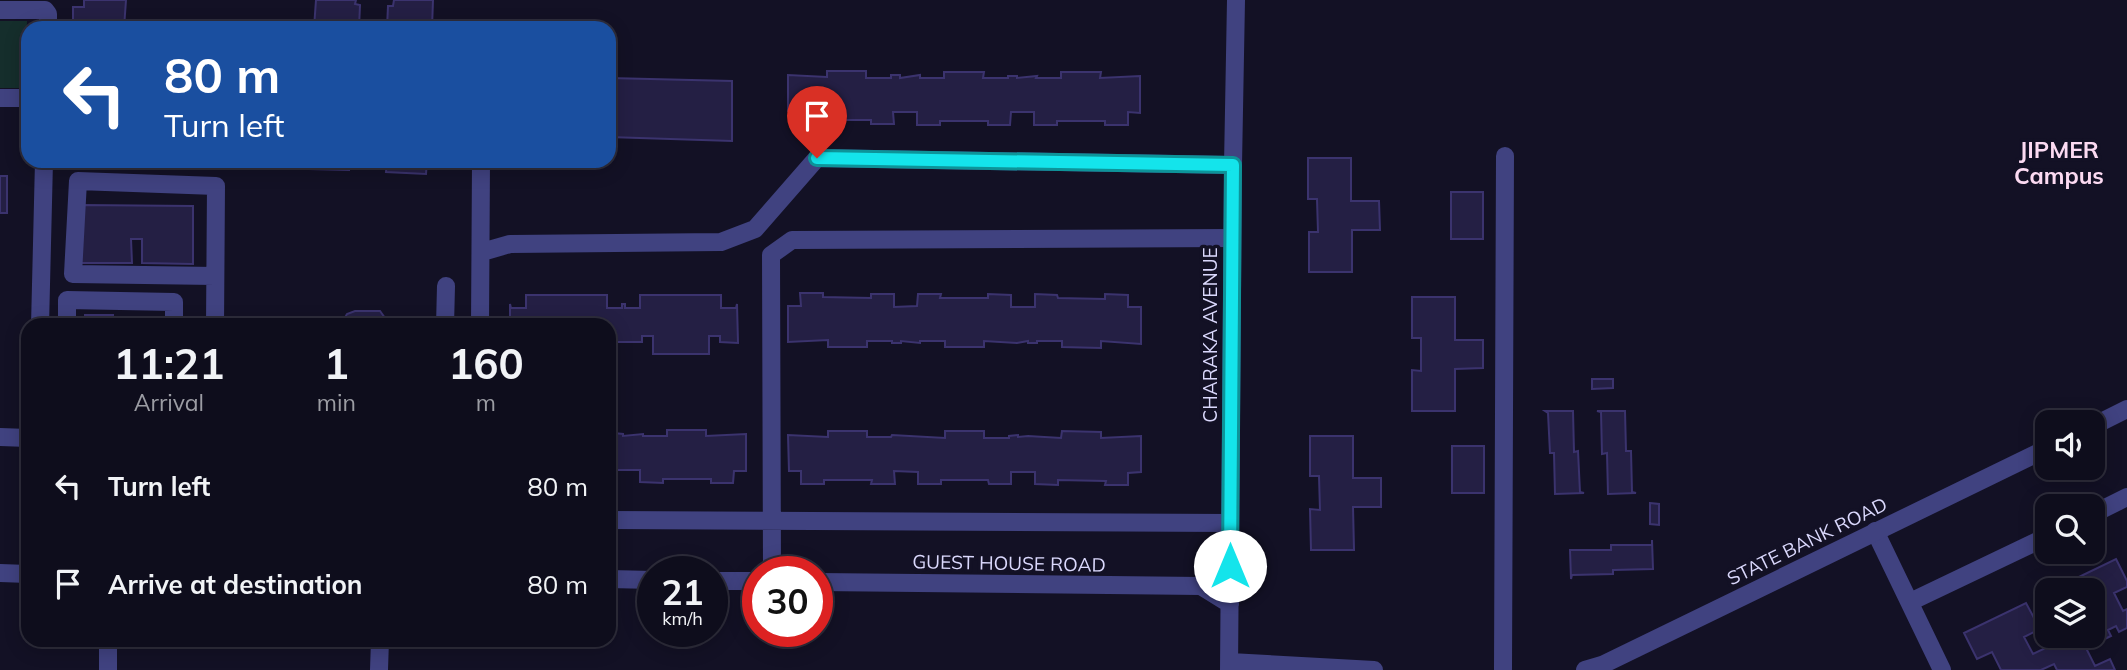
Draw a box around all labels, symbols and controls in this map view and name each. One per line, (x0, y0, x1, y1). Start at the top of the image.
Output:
text: 80 m (164, 44, 280, 105)
icon: left (49, 49, 140, 140)
pin (787, 86, 847, 158)
icon: arrive (798, 97, 836, 135)
text: Turn left (164, 105, 284, 145)
district label: JIPMER Campus (2014, 135, 2104, 190)
street label: CHARAKA AVENUE (1198, 247, 1222, 423)
text: 11:21 (113, 337, 224, 390)
text: 1 (324, 337, 349, 390)
text: 160 (448, 337, 524, 390)
text: Arrival (134, 388, 204, 417)
text: min (317, 388, 356, 417)
text: m (476, 388, 496, 417)
map controls (2035, 410, 2105, 648)
button: sound (2035, 410, 2105, 480)
icon: left (49, 467, 87, 505)
text: Turn left (108, 470, 210, 503)
text: 80 m (527, 470, 588, 503)
street label: STATE BANK ROAD (1723, 492, 1891, 590)
button: search (2035, 494, 2105, 564)
position arrow (1193, 529, 1267, 603)
street label: GUEST HOUSE ROAD (912, 549, 1106, 577)
speed limit sign: 30 (742, 556, 833, 647)
icon: arrive (49, 565, 87, 603)
text: Arrive at destination (108, 568, 363, 601)
text: 80 m (527, 568, 588, 601)
text: 21 (661, 570, 704, 614)
button: layers (2035, 578, 2105, 648)
text: km/h (662, 607, 703, 630)

